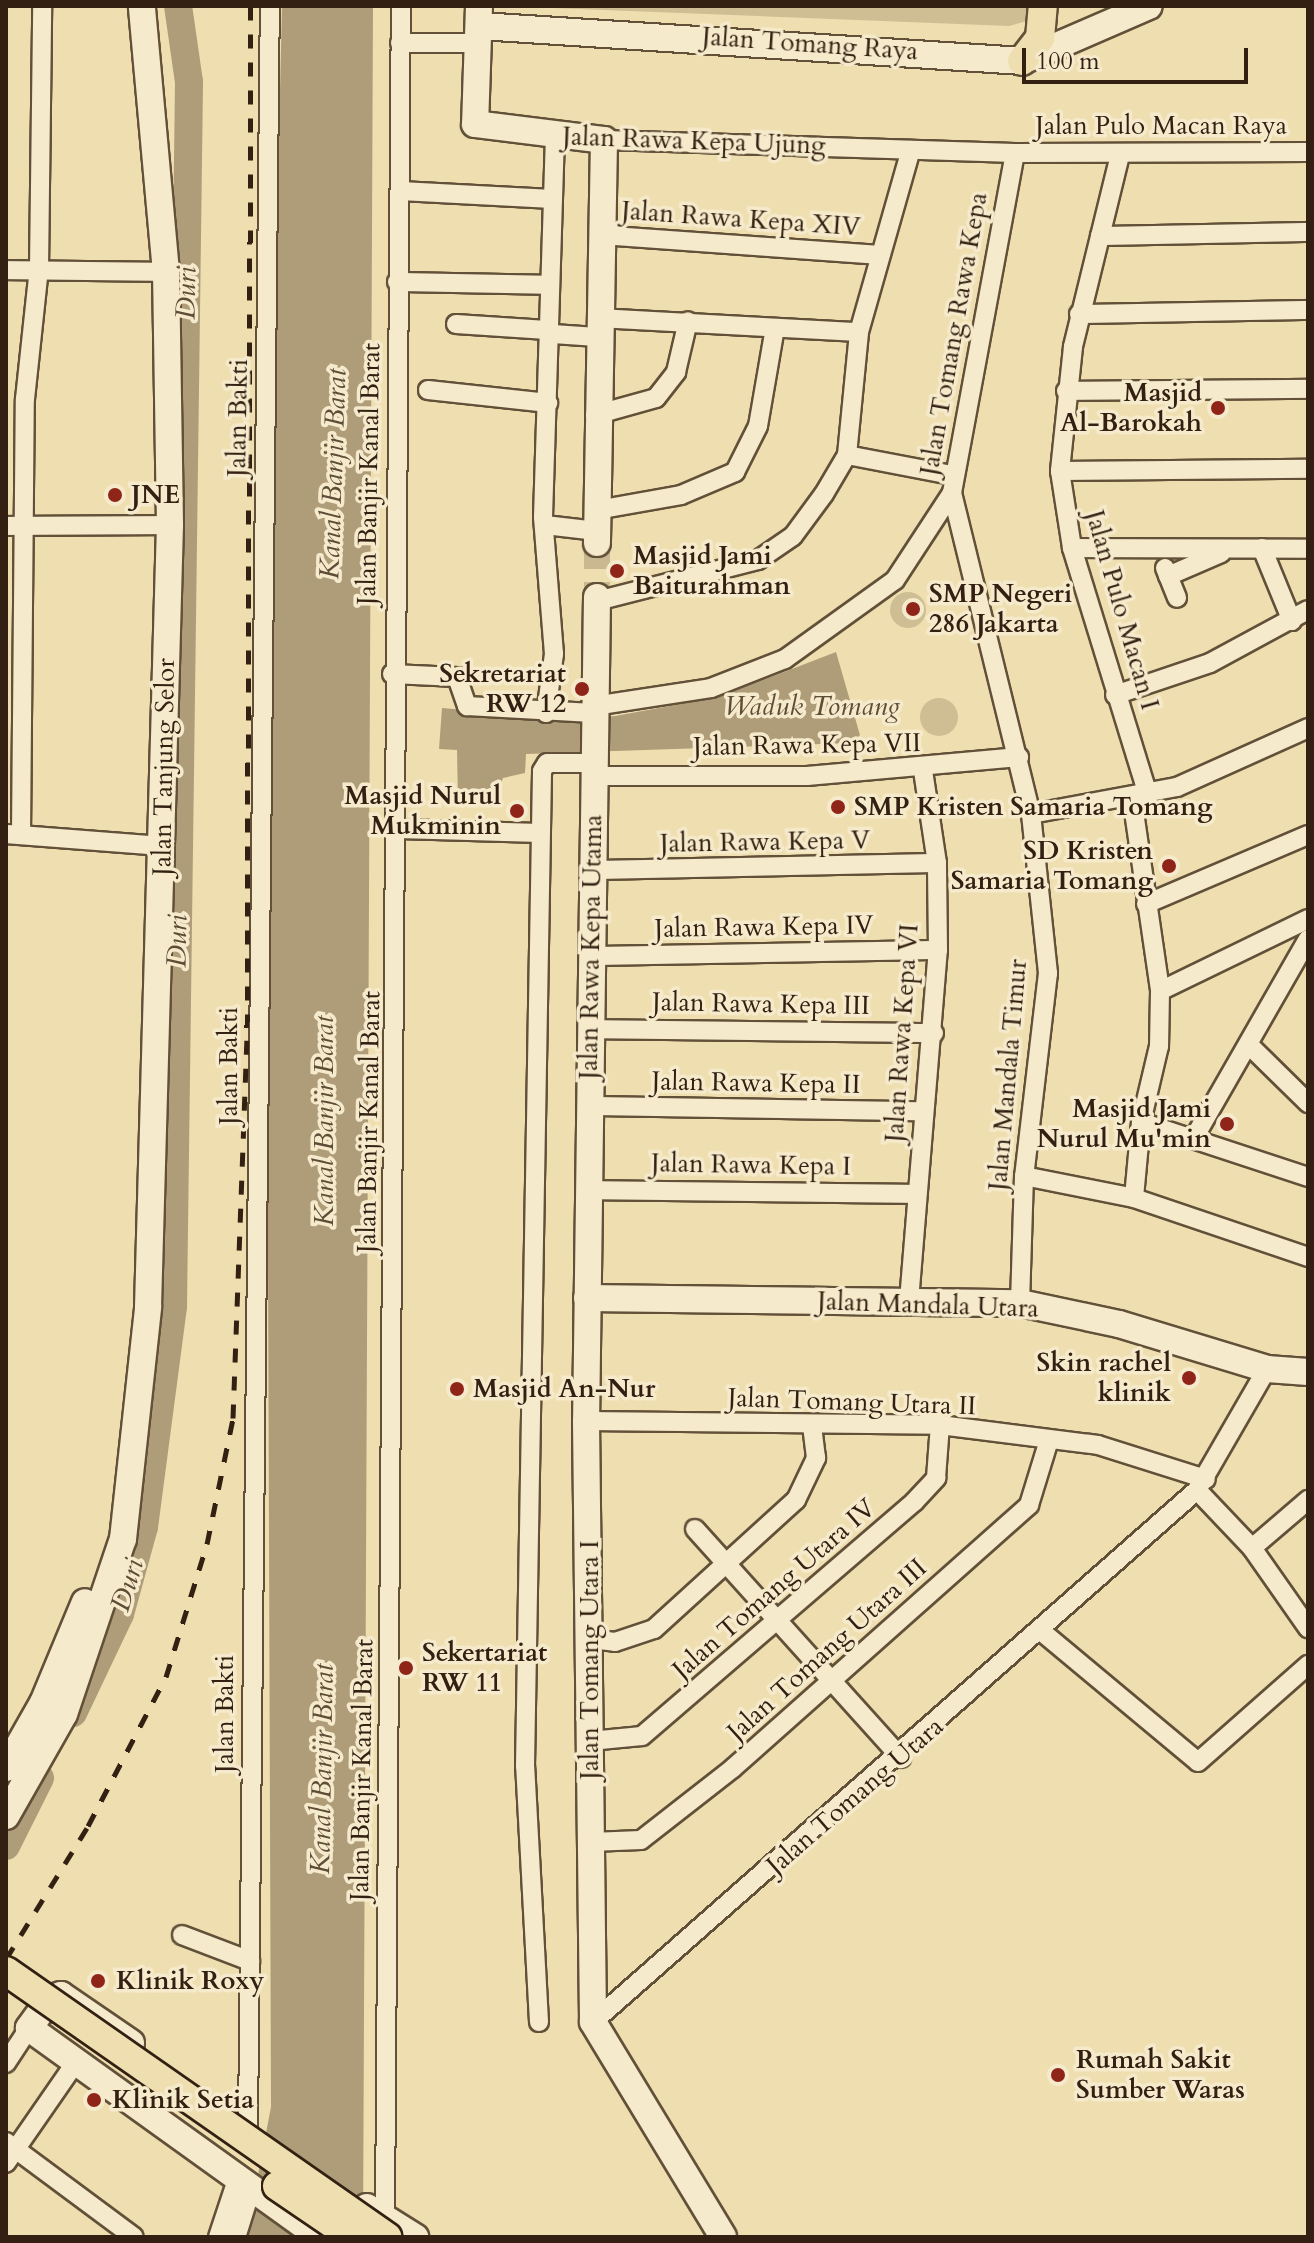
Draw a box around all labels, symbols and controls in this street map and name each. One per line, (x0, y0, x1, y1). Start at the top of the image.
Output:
street label: Jalan Tomang Raya (701, 21, 919, 67)
scale bar (1026, 32, 1252, 82)
text: 100 m (1036, 45, 1100, 78)
street label: Jalan Pulo Macan Raya (1035, 110, 1287, 142)
street label: Jalan Rawa Kepa Ujung (562, 121, 826, 161)
street label: Jalan Tomang Rawa Kepa (914, 190, 994, 478)
street label: Jalan Rawa Kepa XIV (620, 195, 862, 243)
water label: Duri (169, 266, 203, 320)
street label: Jalan Banjir Kanal Barat (351, 343, 387, 605)
street label: Jalan Bakti (221, 359, 255, 477)
water label: Kanal Banjir Barat (313, 368, 353, 580)
place label: Masjid Al-Barokah (1060, 377, 1202, 438)
marker: Masjid Al-Barokah (1209, 399, 1227, 417)
place label: JNE (131, 479, 180, 511)
marker: JNE (106, 486, 124, 504)
street label: Jalan Pulo Macan I (1079, 507, 1165, 713)
place label: Masjid Jami Baiturahman (633, 540, 791, 602)
marker: Masjid Jami Baiturahman (608, 562, 626, 580)
place label: SMP Negeri 286 Jakarta (929, 578, 1072, 640)
marker: SMP Negeri 286 Jakarta (904, 600, 922, 618)
street label: Jalan Tanjung Selor (147, 658, 181, 876)
place label: Sekretariat RW 12 (439, 658, 566, 720)
marker: Sekretariat RW 12 (573, 680, 591, 698)
water label: Waduk Tomang (724, 689, 900, 723)
street label: Jalan Rawa Kepa VII (693, 727, 921, 763)
place label: Masjid Nurul Mukminin (344, 780, 501, 842)
place label: SMP Kristen Samaria Tomang (854, 791, 1213, 823)
marker: SMP Kristen Samaria Tomang (829, 798, 847, 816)
marker: Masjid Nurul Mukminin (508, 802, 526, 820)
street label: Jalan Rawa Kepa Utama (573, 814, 609, 1080)
street label: Jalan Rawa Kepa V (660, 825, 870, 859)
place label: SD Kristen Samaria Tomang (951, 835, 1153, 896)
marker: SD Kristen Samaria Tomang (1160, 857, 1178, 875)
street label: Jalan Rawa Kepa IV (654, 909, 874, 945)
water label: Duri (160, 914, 194, 968)
street label: Jalan Rawa Kepa VI (879, 923, 925, 1143)
street label: Jalan Mandala Timur (982, 958, 1034, 1192)
street label: Jalan Rawa Kepa III (652, 987, 870, 1021)
street label: Jalan Banjir Kanal Barat (351, 991, 387, 1253)
street label: Jalan Bakti (213, 1007, 245, 1125)
water label: Kanal Banjir Barat (307, 1016, 341, 1226)
street label: Jalan Rawa Kepa II (651, 1066, 861, 1100)
place label: Masjid Jami Nurul Mu'min (1037, 1093, 1211, 1154)
marker: Masjid Jami Nurul Mu'min (1218, 1115, 1236, 1133)
street label: Jalan Rawa Kepa I (651, 1148, 851, 1182)
street label: Jalan Mandala Utara (817, 1286, 1039, 1324)
place label: Skin rachel klinik (1036, 1347, 1171, 1408)
marker: Skin rachel klinik (1178, 1367, 1200, 1389)
place label: Masjid An-Nur (473, 1373, 655, 1405)
marker: Masjid An-Nur (448, 1380, 466, 1398)
street label: Jalan Tomang Utara II (727, 1382, 977, 1422)
street label: Jalan Tomang Utara IV (666, 1492, 882, 1686)
street label: Jalan Tomang Utara I (574, 1540, 606, 1780)
street label: Jalan Tomang Utara III (721, 1552, 933, 1748)
water label: Duri (103, 1555, 151, 1615)
place label: Sekertariat RW 11 (422, 1637, 547, 1698)
street label: Jalan Banjir Kanal Barat (344, 1639, 380, 1901)
street label: Jalan Bakti (209, 1655, 241, 1773)
marker: Sekertariat RW 11 (397, 1659, 415, 1677)
water label: Kanal Banjir Barat (303, 1663, 341, 1875)
street label: Jalan Tomang Utara (760, 1711, 950, 1881)
place label: Klinik Roxy (116, 1965, 264, 1997)
marker: Klinik Roxy (87, 1970, 109, 1992)
place label: Rumah Sakit Sumber Waras (1076, 2044, 1245, 2106)
marker: Rumah Sakit Sumber Waras (1047, 2064, 1069, 2086)
place label: Klinik Setia (112, 2084, 254, 2116)
marker: Klinik Setia (83, 2089, 105, 2111)

